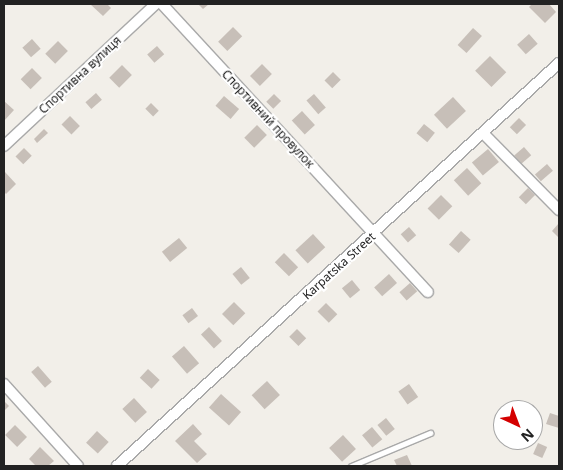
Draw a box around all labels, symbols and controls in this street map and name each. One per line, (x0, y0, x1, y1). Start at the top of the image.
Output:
street label: Спортивна вулиця (36, 33, 124, 117)
street label: Спортивний провулок (219, 67, 317, 171)
street label: Karpatska Street (300, 230, 378, 302)
north arrow (493, 400, 543, 450)
text: N (517, 425, 539, 446)

